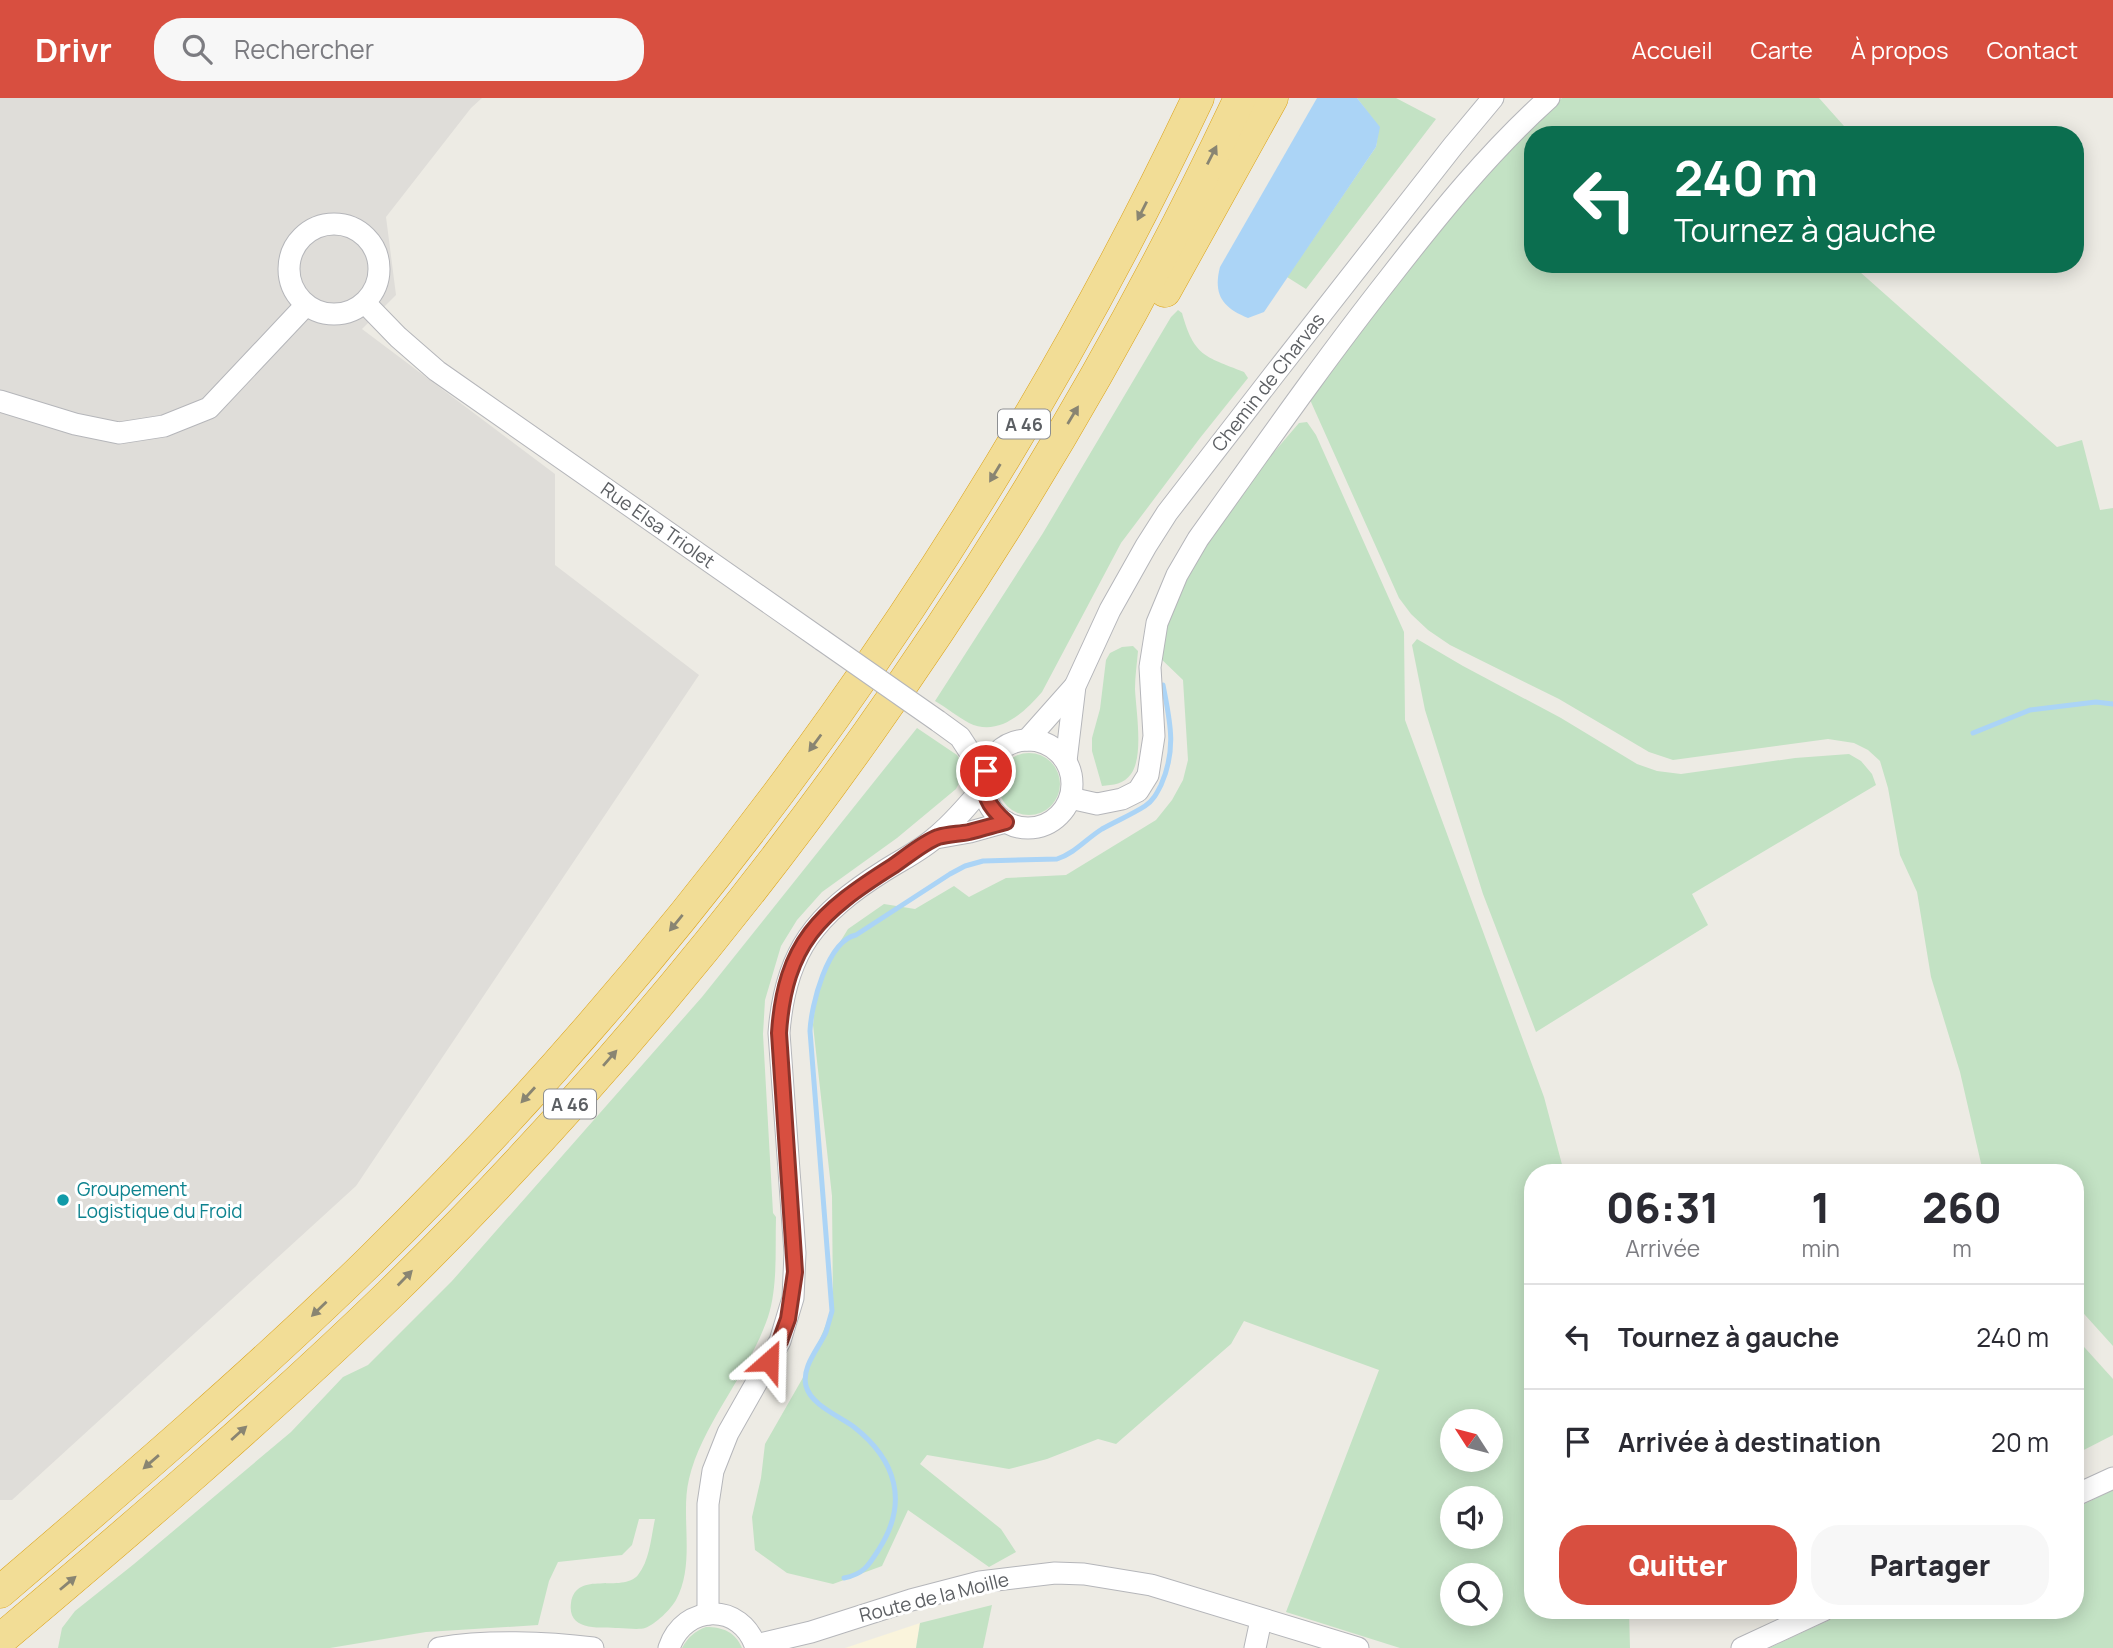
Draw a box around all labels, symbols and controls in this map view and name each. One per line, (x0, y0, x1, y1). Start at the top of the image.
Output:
search box (154, 18, 644, 81)
text: Drivr (35, 27, 112, 72)
icon: search (178, 30, 216, 68)
text: Rechercher (234, 31, 374, 67)
text: Accueil (1632, 33, 1712, 66)
text: Carte (1750, 33, 1813, 66)
text: À propos (1851, 33, 1949, 66)
text: Contact (1987, 33, 2078, 66)
text: 240 m (1674, 144, 1818, 211)
one-way arrow (1207, 145, 1218, 165)
icon: left (1559, 154, 1650, 245)
one-way arrow (1137, 201, 1148, 221)
text: Tournez à gauche (1674, 208, 1936, 252)
street label: Chemin de Charvas (1206, 307, 1330, 457)
one-way arrow (1066, 406, 1079, 425)
road number: A 46 (998, 410, 1050, 438)
one-way arrow (988, 463, 1001, 482)
street label: Rue Elsa Triolet (596, 476, 720, 574)
one-way arrow (808, 734, 822, 752)
pin (956, 741, 1016, 801)
icon: arrive (967, 752, 1005, 790)
one-way arrow (669, 914, 684, 931)
one-way arrow (602, 1049, 617, 1066)
one-way arrow (521, 1087, 536, 1104)
road number: A 46 (544, 1090, 596, 1119)
place label: Groupement Logistique du Froid (77, 1176, 243, 1224)
text: 06:31 (1606, 1178, 1719, 1236)
text: 1 (1811, 1178, 1830, 1236)
text: 260 (1922, 1178, 2002, 1236)
marker: Groupement Logistique du Froid (55, 1192, 71, 1208)
text: Arrivée (1625, 1232, 1700, 1264)
text: min (1801, 1232, 1840, 1264)
text: m (1952, 1232, 1972, 1264)
one-way arrow (397, 1269, 414, 1286)
one-way arrow (311, 1300, 328, 1316)
icon: left (1559, 1318, 1597, 1356)
text: Tournez à gauche (1618, 1319, 1839, 1355)
text: 240 m (1976, 1319, 2049, 1355)
position arrow (732, 1324, 806, 1398)
north arrow (1440, 1409, 1503, 1472)
map controls (1440, 1409, 1503, 1626)
icon: arrive (1559, 1423, 1597, 1461)
text: Arrivée à destination (1618, 1424, 1881, 1460)
text: 20 m (1991, 1424, 2049, 1460)
one-way arrow (230, 1425, 248, 1441)
one-way arrow (142, 1454, 160, 1470)
button: sound (1440, 1486, 1503, 1549)
button: Quitter (1559, 1525, 1797, 1605)
button: Partager (1811, 1525, 2049, 1605)
button: search (1440, 1563, 1503, 1626)
street label: Route de la Moille (857, 1566, 1011, 1628)
one-way arrow (59, 1576, 76, 1591)

